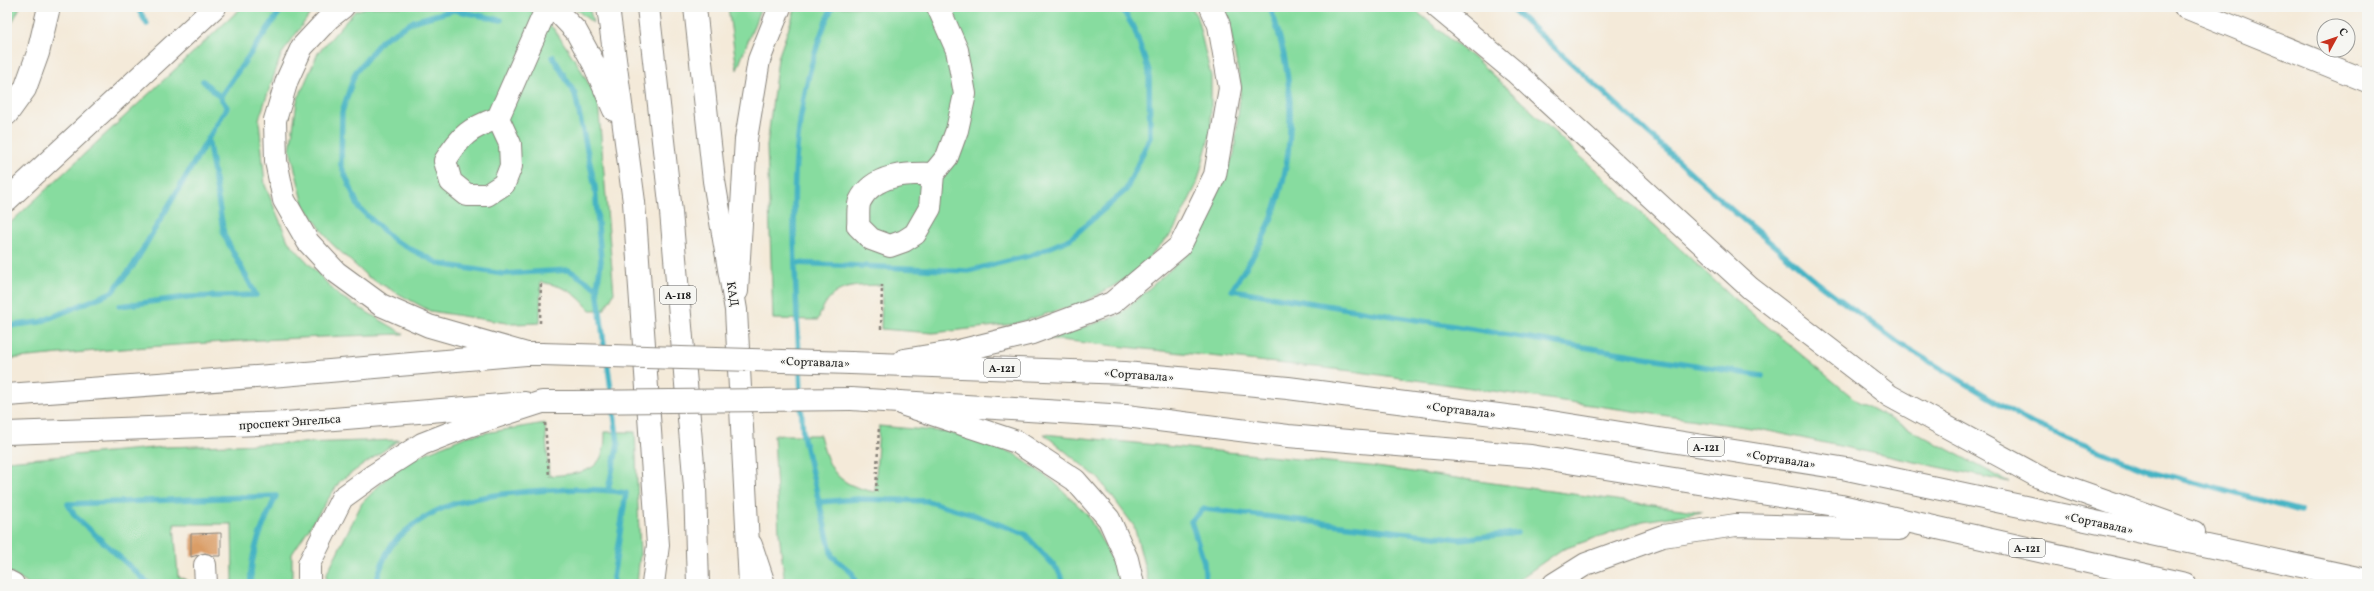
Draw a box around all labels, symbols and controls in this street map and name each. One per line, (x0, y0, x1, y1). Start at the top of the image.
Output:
north arrow (2316, 18, 2356, 58)
text: С (2334, 25, 2351, 40)
street label: КАД (722, 280, 742, 308)
road number: А-118 (660, 286, 696, 304)
street label: «Сортавала» (780, 354, 850, 372)
road number: А-121 (984, 359, 1020, 377)
street label: «Сортавала» (1103, 366, 1174, 386)
street label: «Сортавала» (1425, 399, 1497, 423)
street label: проспект Энгельса (238, 411, 342, 435)
road number: А-121 (1688, 438, 1724, 456)
street label: «Сортавала» (1745, 447, 1817, 473)
street label: «Сортавала» (2063, 509, 2135, 539)
road number: А-121 (2009, 539, 2045, 557)

